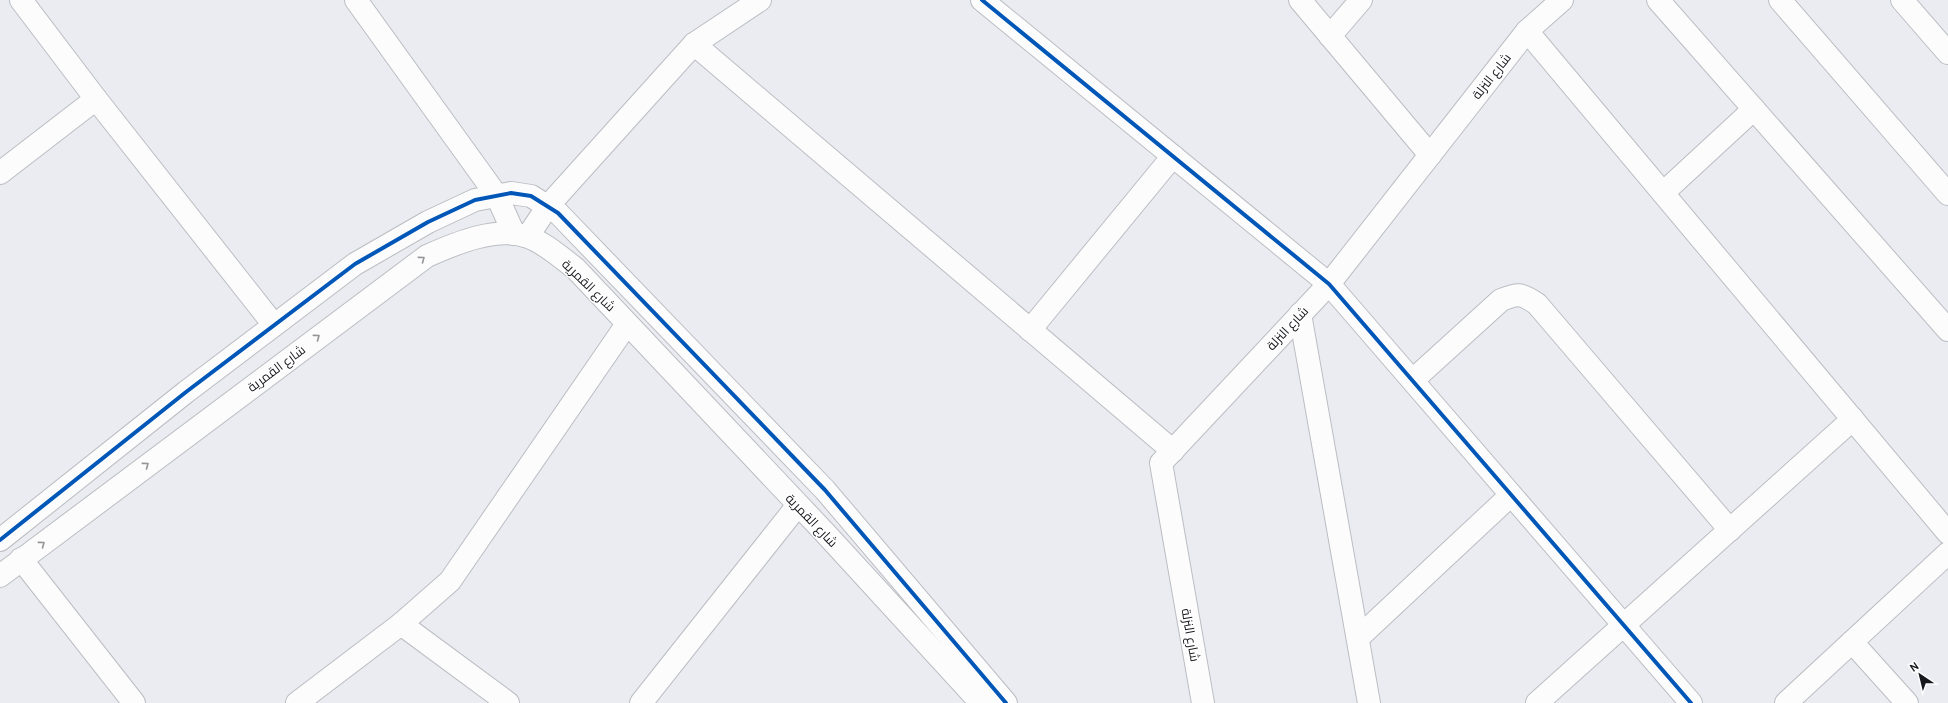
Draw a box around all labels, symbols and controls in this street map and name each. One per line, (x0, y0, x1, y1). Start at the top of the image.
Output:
street label: شارع النزلة (1468, 50, 1515, 103)
street label: شارع القمرية (558, 256, 619, 315)
one-way arrow (417, 257, 424, 264)
street label: شارع النزلة (1263, 303, 1312, 354)
one-way arrow (313, 335, 320, 342)
street label: شارع القمرية (244, 341, 309, 396)
one-way arrow (142, 463, 149, 470)
street label: شارع القمرية (782, 490, 841, 551)
one-way arrow (38, 541, 45, 548)
street label: شارع النزلة (1177, 607, 1204, 663)
north arrow (1900, 655, 1940, 695)
text: N (1907, 659, 1921, 675)

